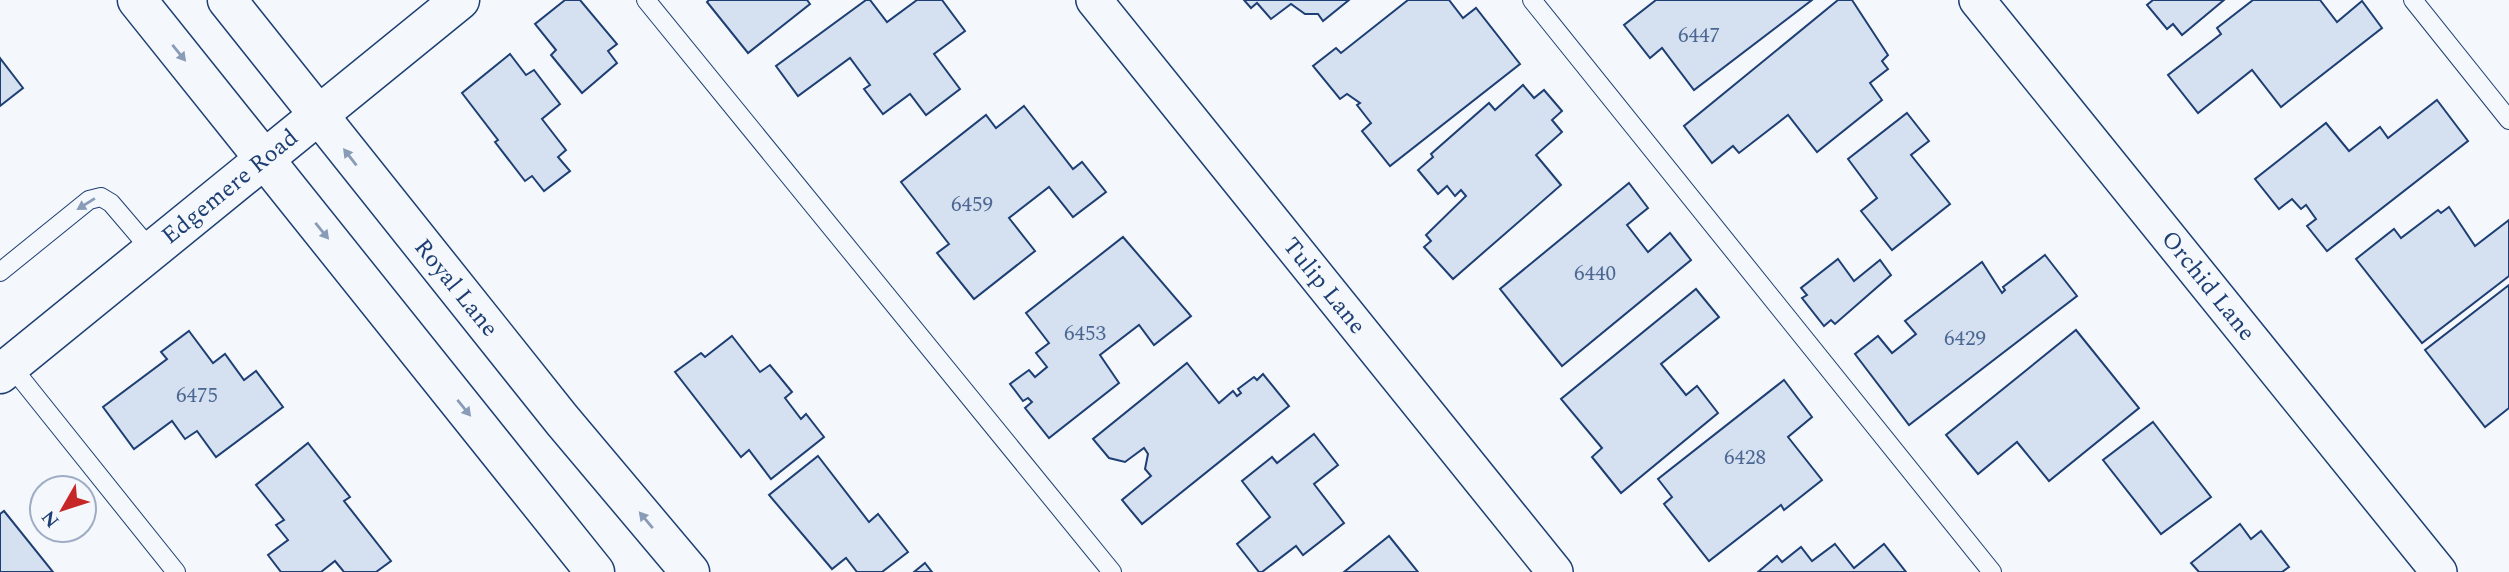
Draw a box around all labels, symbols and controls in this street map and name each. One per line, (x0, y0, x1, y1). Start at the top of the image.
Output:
house number: 6447 (1678, 20, 1720, 52)
one-way arrow (172, 44, 187, 62)
street label: Edgemere Road (154, 120, 306, 254)
one-way arrow (344, 148, 358, 166)
house number: 6459 (951, 189, 993, 221)
one-way arrow (76, 198, 96, 211)
one-way arrow (314, 221, 329, 239)
street label: Orchid Lane (2152, 223, 2264, 349)
street label: Tulip Lane (1273, 230, 1375, 342)
street label: Royal Lane (405, 231, 507, 345)
house number: 6440 (1574, 258, 1616, 290)
house number: 6453 (1064, 318, 1106, 350)
house number: 6429 (1944, 323, 1986, 355)
house number: 6475 (176, 380, 218, 412)
one-way arrow (456, 399, 471, 417)
house number: 6428 (1724, 442, 1766, 474)
north arrow (28, 474, 98, 544)
text: N (35, 504, 67, 534)
one-way arrow (639, 511, 654, 528)

